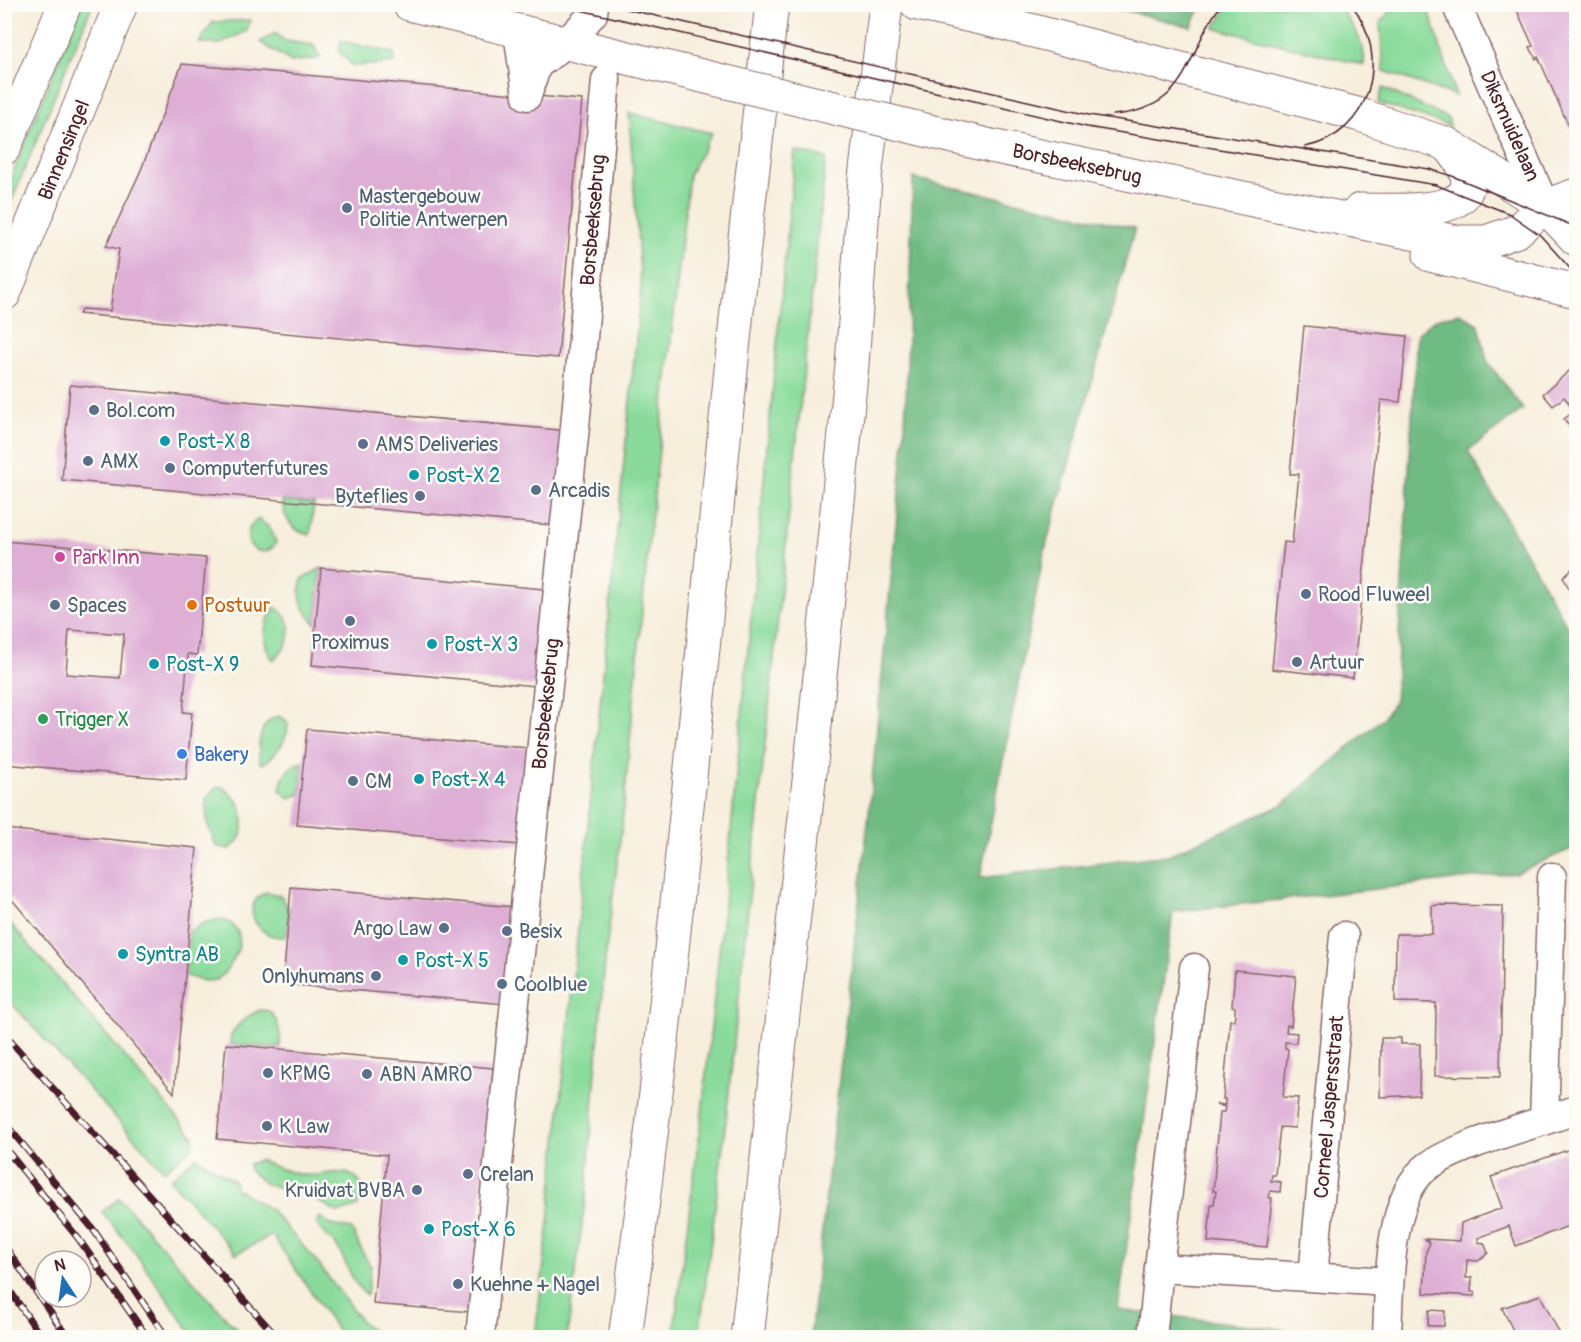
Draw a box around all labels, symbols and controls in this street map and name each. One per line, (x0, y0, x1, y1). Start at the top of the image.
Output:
street label: Diksmuidelaan (1474, 67, 1546, 185)
street label: Binnensingel (33, 96, 95, 204)
street label: Borsbeeksebrug (1010, 138, 1144, 190)
street label: Borsbeeksebrug (575, 153, 611, 287)
place label: Mastergebouw Politie Antwerpen (359, 184, 508, 232)
marker: Mastergebouw Politie Antwerpen (340, 201, 354, 215)
place label: Bol.com (106, 398, 175, 423)
marker: Bol.com (87, 403, 101, 417)
place label: Post-X 8 (177, 429, 250, 454)
place label: AMS Deliveries (375, 432, 498, 457)
marker: Post-X 8 (158, 434, 172, 448)
marker: AMS Deliveries (356, 437, 370, 451)
place label: AMX (100, 449, 139, 474)
marker: AMX (81, 454, 95, 468)
place label: Computerfutures (182, 456, 328, 481)
marker: Computerfutures (163, 461, 177, 475)
place label: Post-X 2 (426, 463, 500, 488)
marker: Post-X 2 (407, 468, 421, 482)
place label: Arcadis (548, 478, 610, 503)
marker: Arcadis (529, 483, 543, 497)
place label: Byteflies (335, 484, 408, 509)
marker: Byteflies (413, 489, 427, 503)
place label: Park Inn (72, 545, 140, 570)
marker: Park Inn (53, 550, 67, 564)
place label: Rood Fluweel (1318, 582, 1430, 607)
marker: Rood Fluweel (1299, 587, 1313, 601)
place label: Spaces (67, 593, 126, 618)
place label: Postuur (204, 593, 270, 618)
marker: Spaces (48, 598, 62, 612)
marker: Postuur (185, 598, 199, 612)
marker: Proximus (343, 614, 357, 628)
place label: Proximus (311, 630, 389, 655)
place label: Post-X 3 (444, 632, 518, 657)
marker: Post-X 3 (425, 637, 439, 651)
street label: Borsbeeksebrug (527, 637, 565, 771)
place label: Artuur (1309, 650, 1364, 675)
place label: Post-X 9 (166, 652, 239, 677)
marker: Artuur (1290, 655, 1304, 669)
marker: Post-X 9 (147, 657, 161, 671)
place label: Trigger X (55, 707, 129, 732)
marker: Trigger X (36, 712, 50, 726)
place label: Bakery (194, 742, 249, 767)
marker: Bakery (175, 747, 189, 761)
place label: Post-X 4 (431, 767, 506, 792)
place label: CM (365, 769, 392, 794)
marker: Post-X 4 (412, 772, 426, 786)
marker: CM (346, 774, 360, 788)
place label: Argo Law (353, 916, 432, 941)
place label: Besix (519, 919, 563, 944)
marker: Argo Law (437, 921, 451, 935)
marker: Besix (500, 924, 514, 938)
place label: Syntra AB (135, 942, 219, 967)
marker: Syntra AB (116, 947, 130, 961)
place label: Post-X 5 (415, 948, 489, 973)
marker: Post-X 5 (396, 953, 410, 967)
place label: Onlyhumans (262, 964, 364, 989)
marker: Onlyhumans (369, 969, 383, 983)
place label: Coolblue (514, 972, 587, 997)
marker: Coolblue (495, 977, 509, 991)
street label: Corneel Jaspersstraat (1309, 1013, 1350, 1200)
place label: KPMG (280, 1061, 331, 1086)
place label: ABN AMRO (379, 1062, 472, 1087)
marker: KPMG (261, 1066, 275, 1080)
marker: ABN AMRO (360, 1067, 374, 1081)
place label: K Law (279, 1114, 330, 1139)
marker: K Law (260, 1119, 274, 1133)
place label: Crelan (480, 1162, 534, 1187)
marker: Crelan (461, 1167, 475, 1181)
place label: Kruidvat BVBA (285, 1178, 405, 1203)
marker: Kruidvat BVBA (410, 1183, 424, 1197)
place label: Post-X 6 (441, 1217, 516, 1242)
marker: Post-X 6 (422, 1222, 436, 1236)
north arrow (33, 1249, 93, 1309)
text: N (52, 1254, 68, 1276)
place label: Kuehne + Nagel (470, 1272, 600, 1297)
marker: Kuehne + Nagel (451, 1277, 465, 1291)

